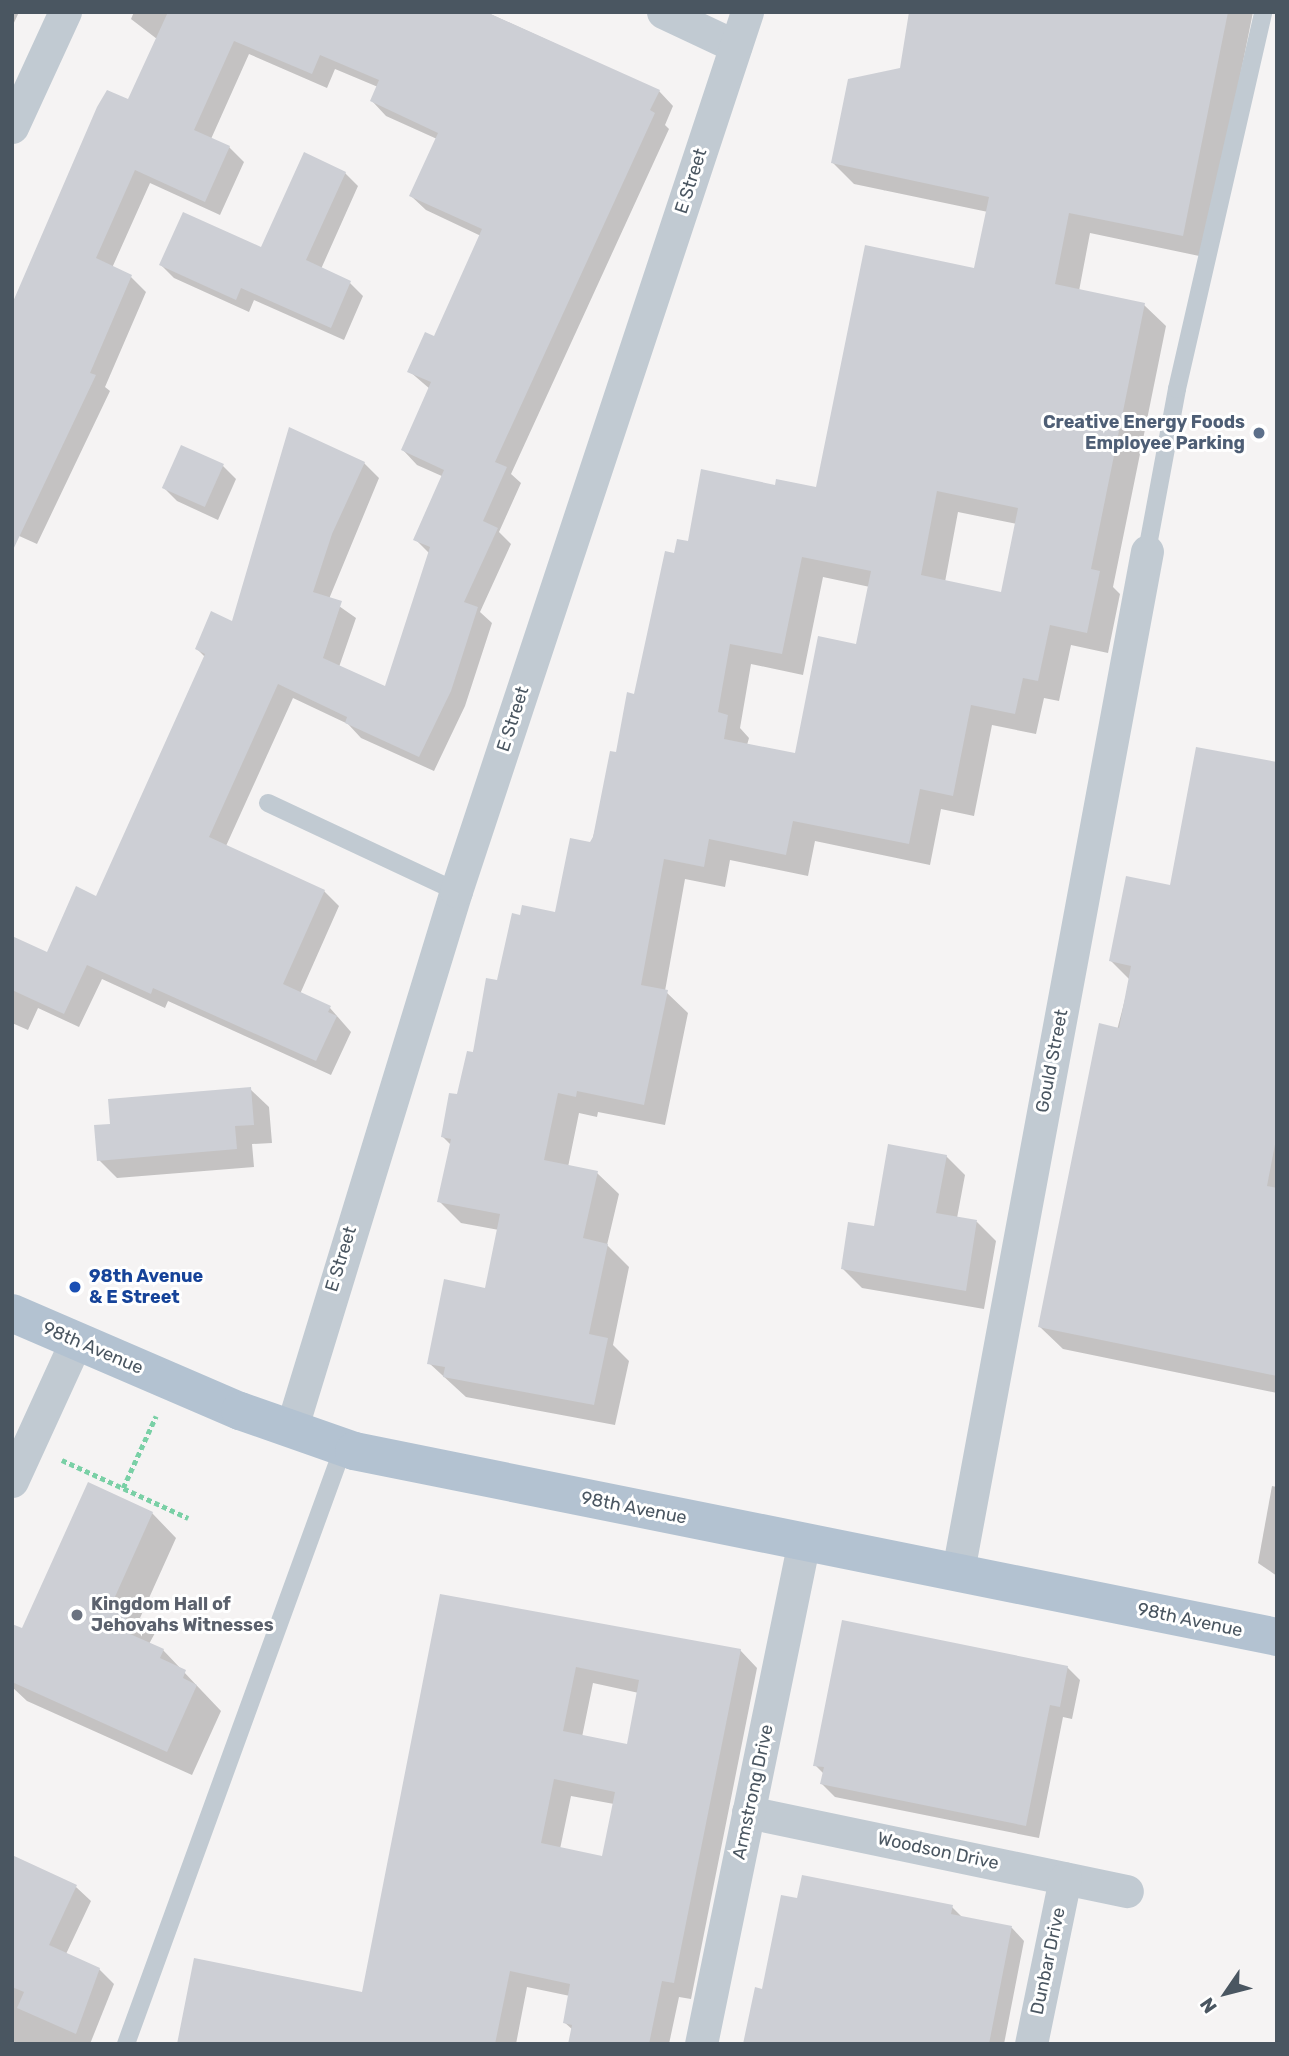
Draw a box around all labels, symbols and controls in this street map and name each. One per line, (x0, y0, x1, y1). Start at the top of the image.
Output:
street label: E Street (670, 146, 712, 216)
place label: Creative Energy Foods Employee Parking (1043, 412, 1245, 454)
marker: Creative Energy Foods Employee Parking (1251, 425, 1267, 441)
street label: E Street (492, 684, 534, 754)
street label: Gould Street (1031, 1007, 1073, 1115)
street label: E Street (321, 1224, 361, 1294)
place label: 98th Avenue & E Street (89, 1266, 204, 1308)
marker: 98th Avenue & E Street (67, 1279, 83, 1295)
street label: 98th Avenue (39, 1317, 147, 1379)
street label: 98th Avenue (579, 1487, 689, 1529)
place label: Kingdom Hall of Jehovahs Witnesses (91, 1594, 274, 1636)
street label: 98th Avenue (1135, 1598, 1245, 1642)
marker: Kingdom Hall of Jehovahs Witnesses (69, 1607, 85, 1623)
street label: Armstrong Drive (728, 1723, 778, 1861)
street label: Woodson Drive (875, 1828, 1001, 1874)
street label: Dunbar Drive (1026, 1905, 1070, 2017)
north arrow (1191, 1958, 1261, 2028)
text: N (1195, 1993, 1222, 2018)

